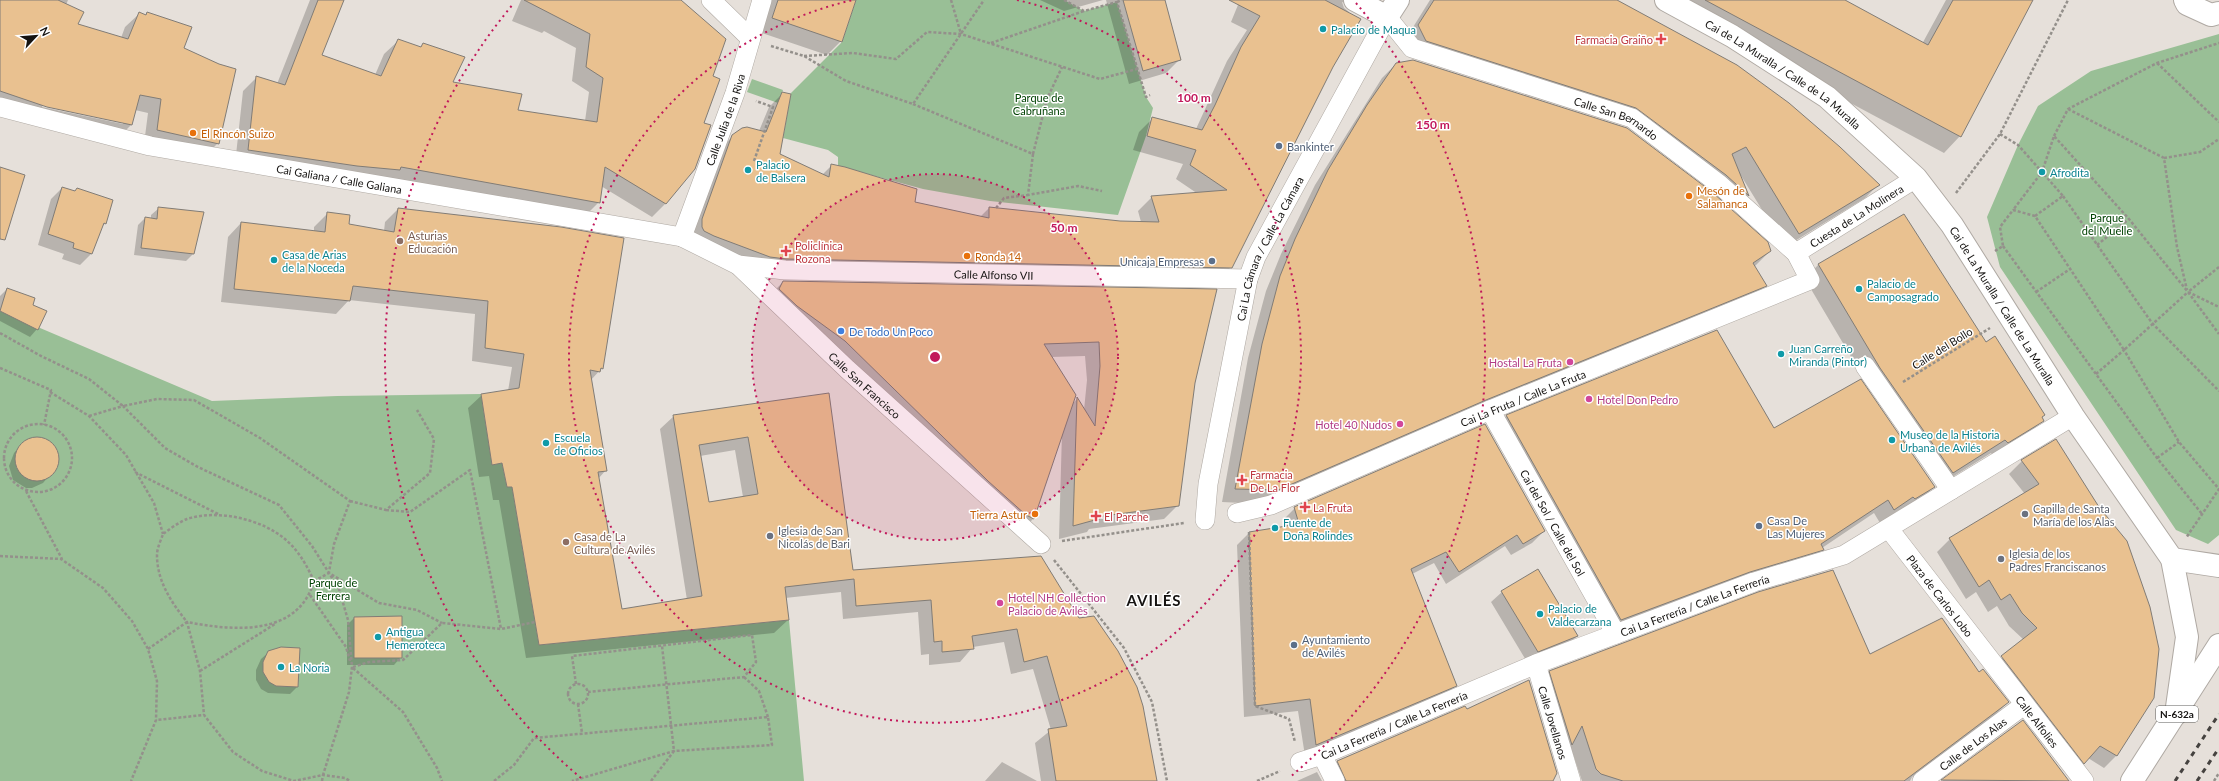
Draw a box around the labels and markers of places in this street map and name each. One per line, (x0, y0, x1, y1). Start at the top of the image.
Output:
place label: Palacio de Maqua (1331, 23, 1416, 36)
marker: Palacio de Maqua (1318, 24, 1328, 34)
place label: Farmacia Graiño (1575, 33, 1653, 46)
marker: Farmacia Graiño (1656, 34, 1666, 44)
place label: El Rincón Suizo (201, 127, 274, 140)
marker: El Rincón Suizo (188, 128, 198, 138)
place label: Bankinter (1287, 140, 1334, 153)
marker: Bankinter (1274, 141, 1284, 151)
place label: Palacio de Balsera (756, 158, 806, 184)
marker: Palacio de Balsera (743, 165, 753, 175)
place label: Afrodita (2050, 166, 2089, 179)
marker: Afrodita (2037, 167, 2047, 177)
place label: Mesón de Salamanca (1697, 184, 1748, 210)
marker: Mesón de Salamanca (1684, 191, 1694, 201)
place label: Asturias Educación (408, 229, 457, 255)
marker: Asturias Educación (395, 236, 405, 246)
place label: Policlínica Rozona (795, 239, 843, 265)
marker: Policlínica Rozona (780, 245, 792, 257)
place label: Casa de Arias de la Noceda (282, 248, 347, 274)
place label: Ronda 14 (975, 250, 1022, 263)
marker: Ronda 14 (962, 251, 972, 261)
marker: Casa de Arias de la Noceda (269, 255, 279, 265)
place label: Unicaja Empresas (1120, 255, 1204, 268)
marker: Unicaja Empresas (1207, 256, 1217, 266)
place label: Palacio de Camposagrado (1867, 277, 1939, 303)
marker: Palacio de Camposagrado (1854, 284, 1864, 294)
place label: De Todo Un Poco (849, 325, 933, 338)
marker: De Todo Un Poco (836, 326, 846, 336)
place label: Juan Carreño Miranda (Pintor) (1789, 342, 1867, 368)
marker: Juan Carreño Miranda (Pintor) (1776, 349, 1786, 359)
centre of rings (928, 350, 942, 364)
place label: Hostal La Fruta (1489, 356, 1562, 369)
marker: Hostal La Fruta (1565, 357, 1575, 367)
place label: Hotel Don Pedro (1597, 393, 1678, 406)
marker: Hotel Don Pedro (1584, 394, 1594, 404)
place label: Hotel 40 Nudos (1315, 418, 1392, 431)
marker: Hotel 40 Nudos (1395, 419, 1405, 429)
place label: Museo de la Historia Urbana de Avilés (1900, 428, 2000, 454)
place label: Escuela de Oficios (554, 431, 603, 457)
marker: Museo de la Historia Urbana de Avilés (1887, 435, 1897, 445)
marker: Escuela de Oficios (541, 438, 551, 448)
place label: Farmacia De La Flor (1250, 468, 1300, 494)
marker: Farmacia De La Flor (1237, 475, 1247, 485)
place label: La Fruta (1313, 501, 1352, 514)
marker: La Fruta (1300, 502, 1310, 512)
place label: Capilla de Santa María de los Alas (2033, 502, 2115, 528)
place label: Tierra Astur (970, 508, 1027, 521)
marker: Tierra Astur (1030, 509, 1040, 519)
marker: Capilla de Santa María de los Alas (2020, 509, 2030, 519)
place label: El Parche (1104, 510, 1149, 523)
marker: El Parche (1091, 511, 1101, 521)
place label: Casa De Las Mujeres (1767, 514, 1825, 540)
place label: Fuente de Doña Rolindes (1283, 516, 1353, 542)
marker: Casa De Las Mujeres (1754, 521, 1764, 531)
marker: Fuente de Doña Rolindes (1270, 523, 1280, 533)
place label: Iglesia de San Nicolás de Bari (778, 524, 850, 550)
place label: Casa de La Cultura de Avilés (574, 530, 655, 556)
marker: Iglesia de San Nicolás de Bari (765, 531, 775, 541)
marker: Casa de La Cultura de Avilés (561, 537, 571, 547)
place label: Iglesia de los Padres Franciscanos (2009, 547, 2106, 573)
marker: Iglesia de los Padres Franciscanos (1996, 554, 2006, 564)
place label: Hotel NH Collection Palacio de Avilés (1008, 591, 1106, 617)
marker: Hotel NH Collection Palacio de Avilés (995, 598, 1005, 608)
place label: Palacio de Valdecarzana (1548, 602, 1611, 628)
marker: Palacio de Valdecarzana (1535, 609, 1545, 619)
place label: Antigua Hemeroteca (386, 625, 445, 651)
marker: Antigua Hemeroteca (373, 632, 383, 642)
place label: Ayuntamiento de Avilés (1302, 633, 1370, 659)
marker: Ayuntamiento de Avilés (1289, 640, 1299, 650)
place label: La Noria (289, 661, 330, 674)
marker: La Noria (276, 662, 286, 672)

